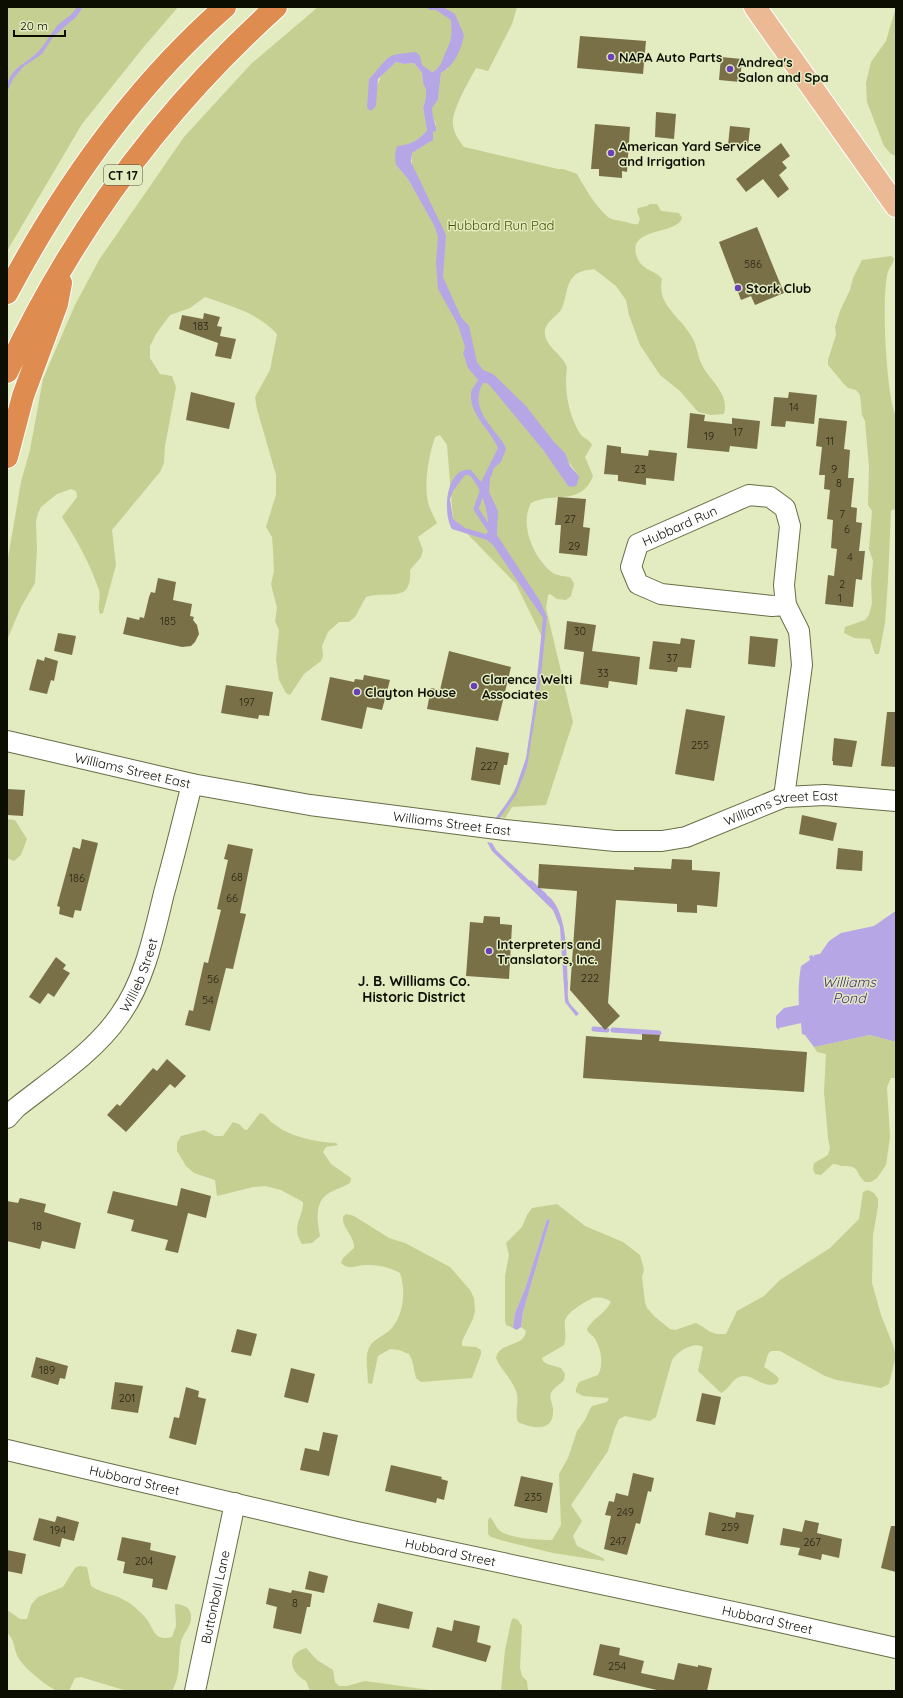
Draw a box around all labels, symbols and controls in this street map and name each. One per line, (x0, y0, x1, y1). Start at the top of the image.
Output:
scale bar (14, 12, 65, 38)
text: 20 m (20, 18, 48, 33)
place label: NAPA Auto Parts (619, 49, 722, 65)
marker: NAPA Auto Parts (606, 52, 616, 62)
place label: Andrea's Salon and Spa (738, 54, 829, 85)
marker: Andrea's Salon and Spa (725, 64, 735, 74)
place label: American Yard Service and Irrigation (619, 138, 761, 169)
marker: American Yard Service and Irrigation (606, 148, 616, 158)
road number: CT 17 (104, 165, 142, 185)
park label: Hubbard Run Pad (447, 217, 555, 233)
house number: 586 (744, 257, 762, 271)
place label: Stork Club (746, 280, 811, 296)
marker: Stork Club (733, 283, 743, 293)
house number: 183 (193, 319, 209, 333)
house number: 14 (789, 400, 799, 414)
house number: 17 (733, 425, 743, 439)
house number: 19 (704, 429, 714, 443)
house number: 11 (826, 434, 834, 448)
house number: 23 (634, 462, 646, 476)
house number: 9 (831, 462, 837, 476)
house number: 8 (836, 476, 842, 490)
street label: Hubbard Run (640, 502, 719, 549)
house number: 7 (839, 507, 845, 521)
house number: 27 (564, 512, 576, 526)
house number: 6 (844, 522, 850, 536)
house number: 29 (568, 539, 580, 553)
house number: 4 (847, 550, 853, 564)
house number: 2 (839, 577, 845, 591)
house number: 1 (838, 591, 842, 605)
house number: 185 (160, 614, 176, 628)
house number: 30 (574, 624, 586, 638)
house number: 37 (666, 651, 678, 665)
house number: 33 (597, 666, 609, 680)
place label: Clarence Welti Associates (482, 671, 572, 702)
marker: Clarence Welti Associates (469, 681, 479, 691)
place label: Clayton House (365, 684, 457, 700)
marker: Clayton House (352, 687, 362, 697)
house number: 197 (239, 695, 255, 709)
house number: 255 (691, 738, 709, 752)
street label: Williams Street East (73, 749, 192, 791)
house number: 227 (480, 759, 498, 773)
street label: Williams Street East (721, 787, 839, 829)
street label: Williams Street East (392, 808, 512, 839)
house number: 68 (231, 870, 243, 884)
house number: 186 (69, 871, 85, 885)
house number: 66 (226, 891, 238, 905)
street label: Willieb Street (116, 936, 161, 1015)
place label: Interpreters and Translators, Inc. (497, 936, 601, 967)
marker: Interpreters and Translators, Inc. (484, 946, 494, 956)
house number: 222 (581, 971, 599, 985)
house number: 56 (207, 972, 219, 986)
district label: J. B. Williams Co. Historic District (358, 972, 470, 1006)
water label: Williams Pond (822, 973, 877, 1007)
house number: 54 (202, 993, 214, 1007)
house number: 18 (32, 1219, 42, 1233)
house number: 189 (39, 1363, 55, 1377)
house number: 201 (119, 1391, 135, 1405)
street label: Hubbard Street (88, 1462, 181, 1498)
house number: 235 (524, 1490, 542, 1504)
house number: 249 (616, 1505, 634, 1519)
house number: 259 (721, 1520, 739, 1534)
house number: 194 (50, 1523, 66, 1537)
house number: 247 (609, 1534, 627, 1548)
street label: Hubbard Street (404, 1535, 497, 1569)
house number: 267 (803, 1535, 821, 1549)
street label: Buttonball Lane (197, 1549, 233, 1645)
house number: 204 (135, 1554, 153, 1568)
house number: 8 (292, 1596, 298, 1610)
street label: Hubbard Street (721, 1602, 814, 1637)
house number: 254 (608, 1659, 626, 1673)

